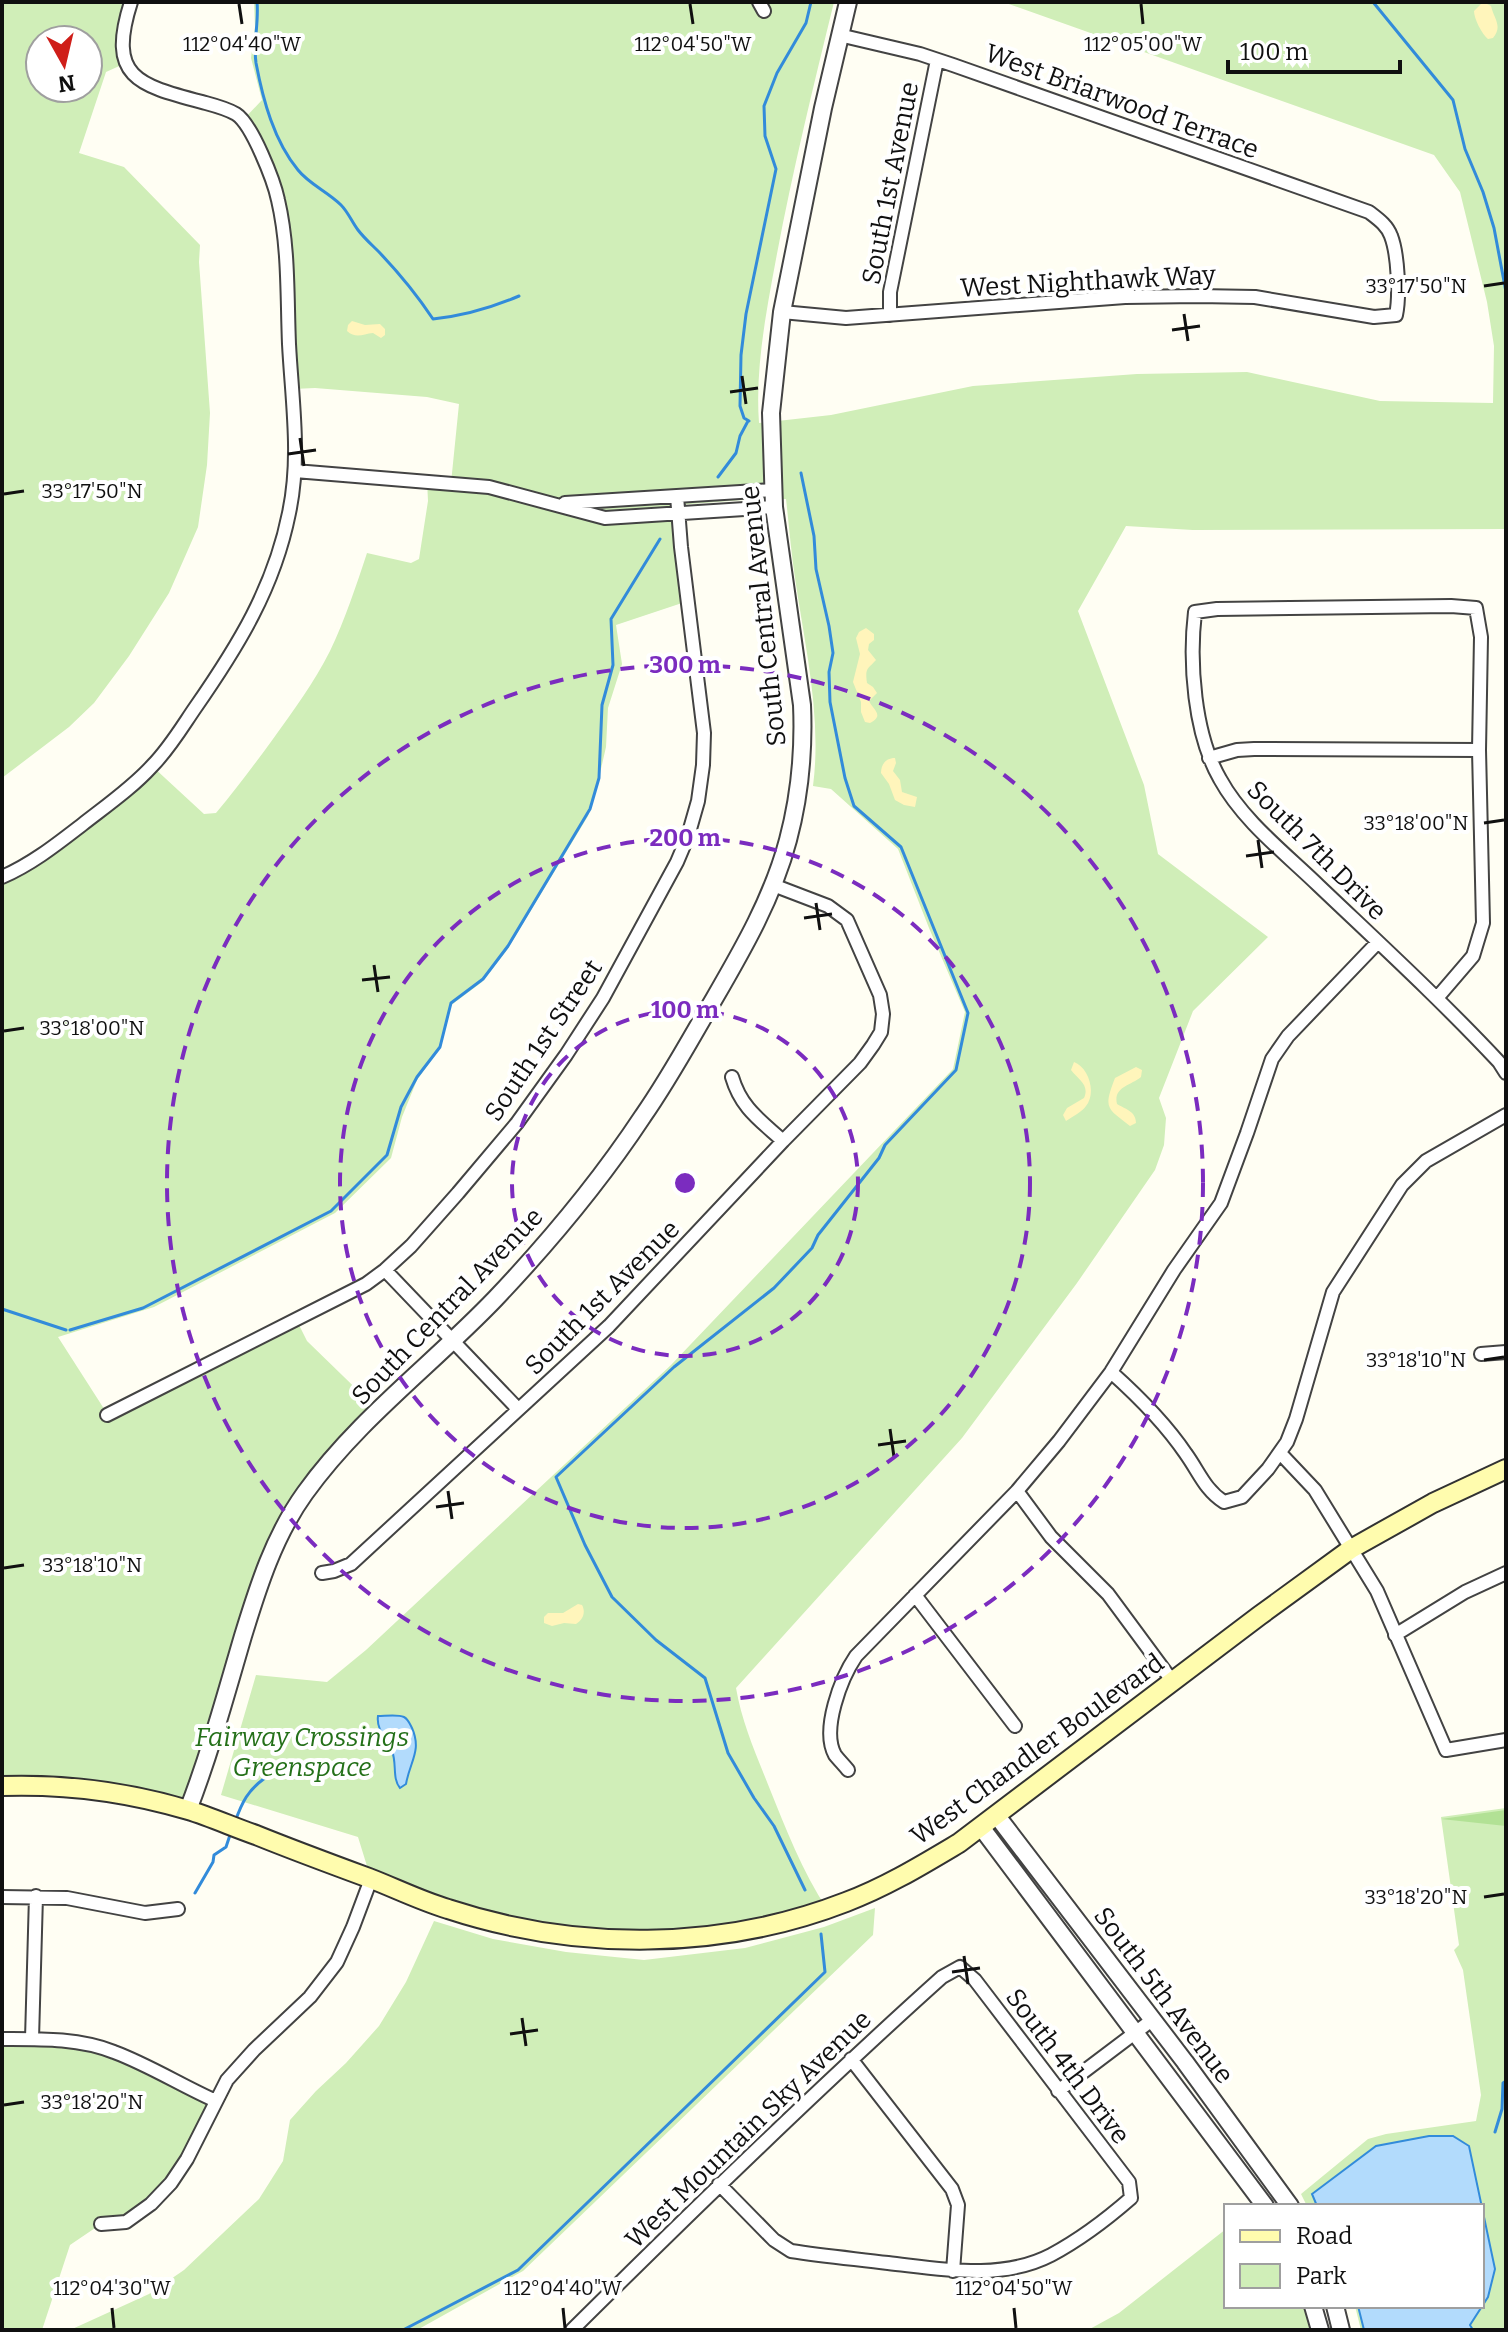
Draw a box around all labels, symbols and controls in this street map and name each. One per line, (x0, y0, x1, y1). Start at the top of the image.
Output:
north arrow (24, 24, 104, 104)
scale bar (1228, 24, 1400, 74)
text: 112°04'40"W (183, 32, 301, 56)
text: 112°04'50"W (635, 32, 752, 56)
text: 112°05'00"W (1084, 32, 1203, 56)
street label: West Briarwood Terrace (981, 38, 1263, 165)
text: 100 m (1240, 38, 1308, 66)
text: N (56, 69, 77, 98)
street label: South 1st Avenue (856, 79, 925, 287)
street label: West Nighthawk Way (960, 259, 1217, 304)
text: 33°17'50"N (1366, 274, 1467, 298)
text: 33°17'50"N (42, 479, 143, 503)
street label: South Central Avenue (734, 484, 793, 748)
text: 300 m (649, 651, 721, 679)
street label: South 7th Drive (1240, 774, 1393, 927)
text: 33°18'00"N (1364, 811, 1469, 835)
text: 200 m (649, 824, 721, 852)
street label: South 1st Street (478, 953, 609, 1127)
text: 100 m (651, 996, 719, 1024)
text: 33°18'00"N (40, 1016, 145, 1040)
centre of rings (671, 1169, 699, 1197)
street label: South Central Avenue (345, 1201, 550, 1411)
street label: South 1st Avenue (519, 1214, 686, 1381)
text: 33°18'10"N (1366, 1348, 1466, 1372)
text: 33°18'10"N (42, 1553, 142, 1577)
street label: West Chandler Boulevard (905, 1647, 1170, 1852)
park label: Fairway Crossings Greenspace (195, 1722, 409, 1783)
text: 33°18'20"N (1365, 1885, 1468, 1909)
street label: South 5th Avenue (1087, 1901, 1240, 2090)
street label: South 4th Drive (999, 1982, 1136, 2150)
street label: West Mountain Sky Avenue (619, 2004, 878, 2255)
text: 33°18'20"N (41, 2090, 144, 2114)
legend (1224, 2204, 1484, 2308)
text: Road (1296, 2222, 1352, 2250)
text: Park (1296, 2262, 1347, 2290)
text: 112°04'30"W (53, 2276, 171, 2300)
text: 112°04'40"W (504, 2276, 622, 2300)
text: 112°04'50"W (956, 2276, 1073, 2300)

